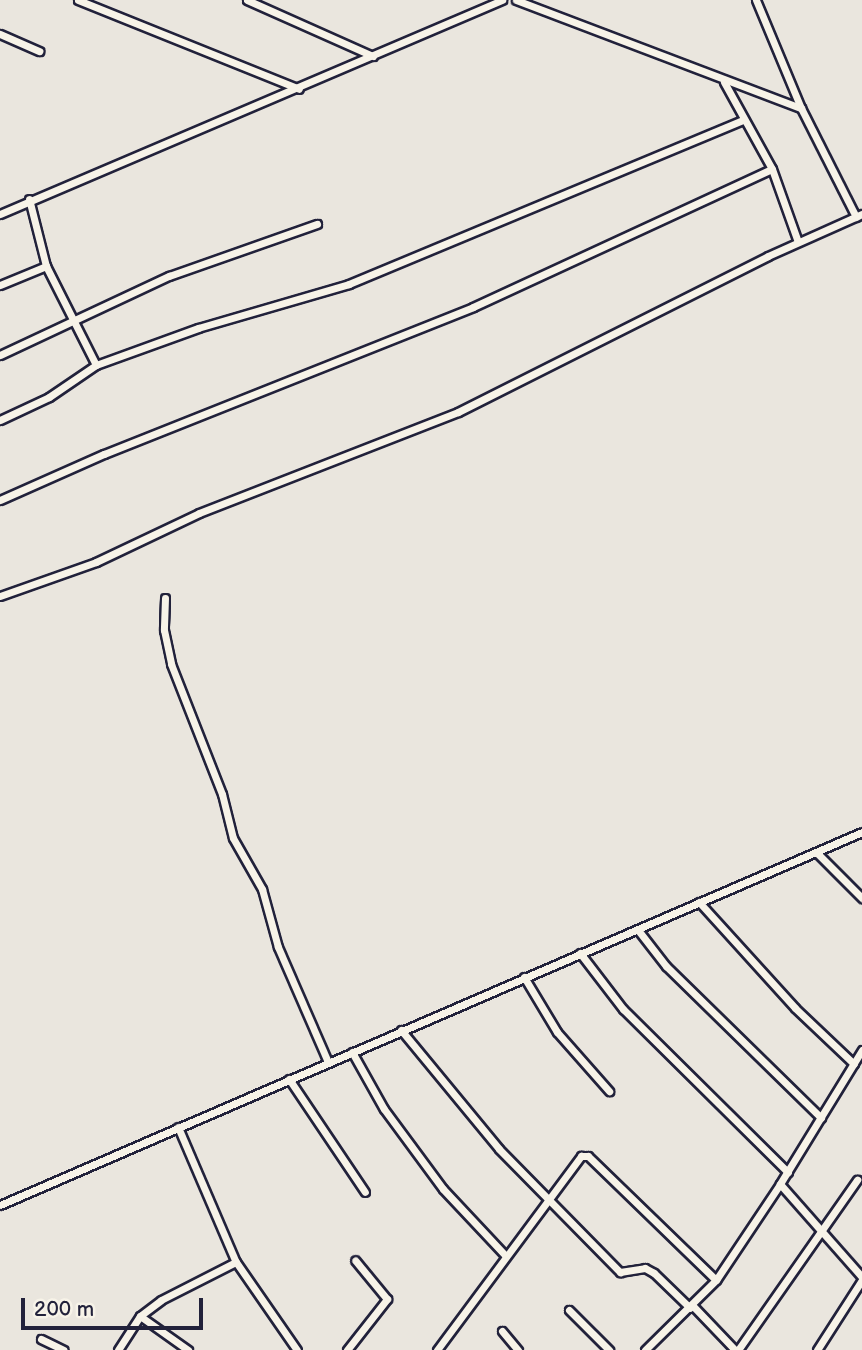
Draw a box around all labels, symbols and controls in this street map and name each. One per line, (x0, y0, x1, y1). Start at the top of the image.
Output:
scale bar (24, 1284, 206, 1328)
text: 200 m (34, 1297, 94, 1322)

